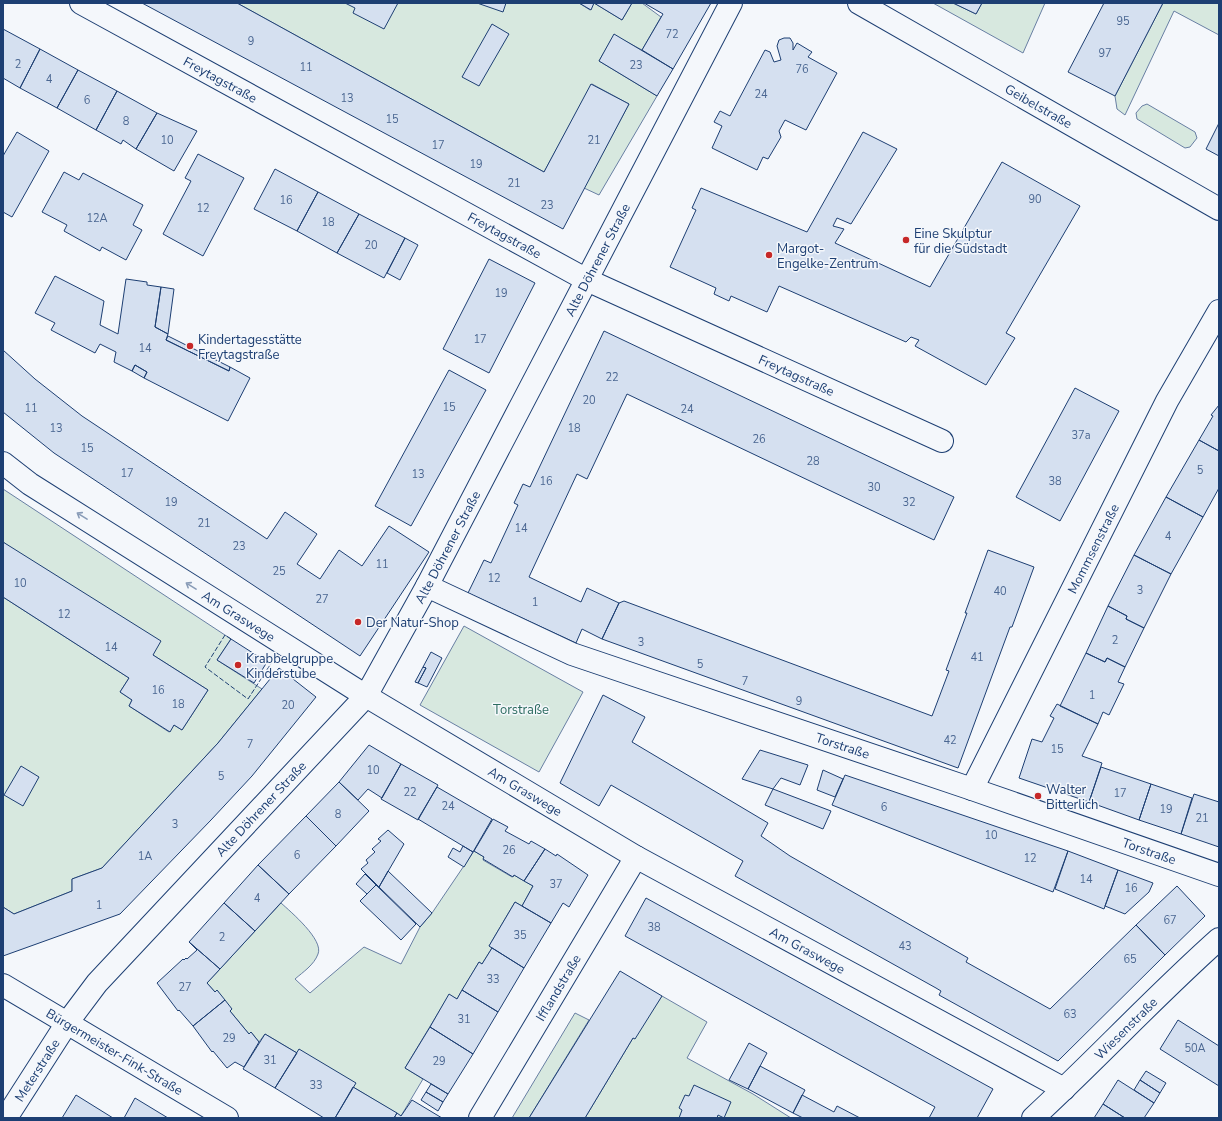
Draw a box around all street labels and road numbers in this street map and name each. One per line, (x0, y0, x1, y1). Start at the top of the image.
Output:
street label: Freytagstraße (180, 53, 260, 108)
street label: Geibelstraße (1001, 80, 1075, 133)
street label: Alte Döhrener Straße (561, 201, 635, 320)
street label: Freytagstraße (464, 208, 544, 263)
street label: Freytagstraße (755, 351, 837, 401)
street label: Alte Döhrener Straße (411, 488, 485, 607)
street label: Mommsenstraße (1064, 501, 1124, 597)
street label: Am Graswege (198, 587, 278, 646)
street label: Torstraße (813, 729, 872, 764)
street label: Alte Döhrener Straße (212, 757, 311, 861)
street label: Am Graswege (484, 763, 565, 821)
street label: Torstraße (1120, 834, 1178, 869)
street label: Am Graswege (766, 923, 848, 979)
street label: Ifflandstraße (532, 951, 586, 1025)
street label: Wiesenstraße (1091, 994, 1162, 1064)
street label: Bürgermeister-Fink-Straße (42, 1005, 186, 1100)
street label: Meterstraße (11, 1036, 64, 1105)

